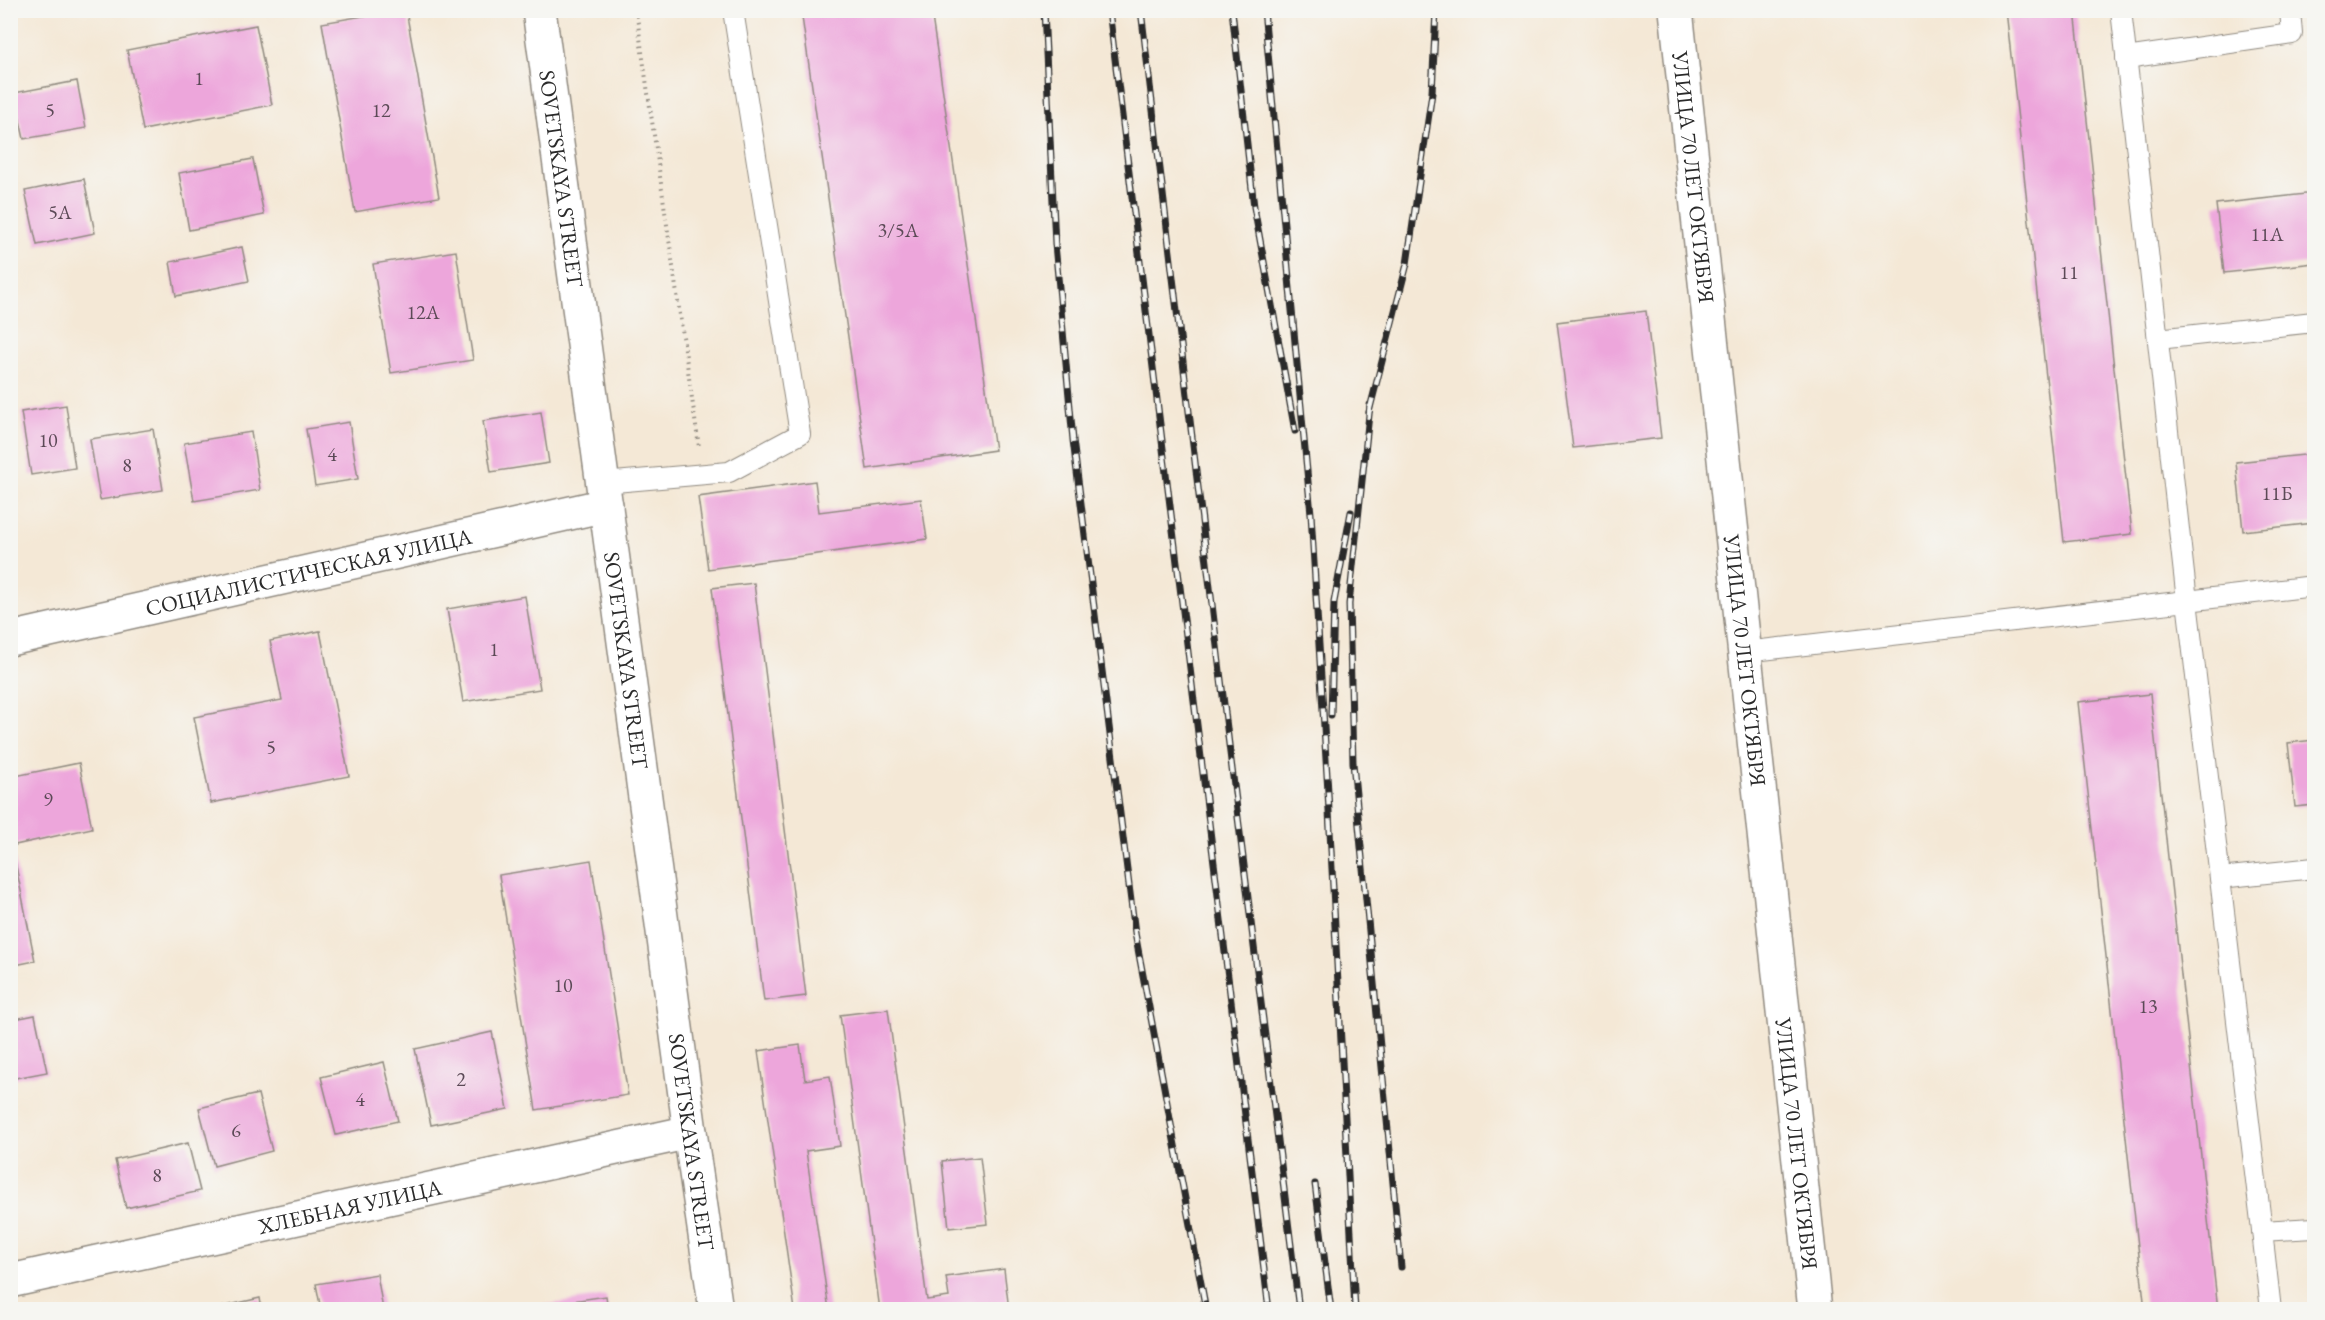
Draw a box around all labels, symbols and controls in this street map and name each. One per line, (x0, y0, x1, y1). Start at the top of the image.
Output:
street label: УЛИЦА 70 ЛЕТ ОКТЯБРЯ (1666, 49, 1722, 305)
house number: 1 (194, 65, 204, 91)
street label: SOVETSKAYA STREET (533, 68, 591, 289)
house number: 5 (45, 97, 55, 123)
house number: 12 (371, 97, 391, 123)
house number: 5А (48, 199, 72, 225)
house number: 3/5А (877, 217, 919, 243)
house number: 11А (2250, 221, 2284, 247)
house number: 11 (2059, 259, 2079, 285)
house number: 12А (406, 299, 440, 325)
house number: 10 (38, 427, 58, 453)
house number: 4 (327, 441, 337, 467)
house number: 8 (122, 452, 132, 478)
house number: 11Б (2262, 480, 2293, 506)
street label: СОЦИАЛИСТИЧЕСКАЯ УЛИЦА (142, 521, 475, 623)
street label: УЛИЦА 70 ЛЕТ ОКТЯБРЯ (1718, 532, 1773, 788)
street label: SOVETSKAYA STREET (598, 550, 655, 771)
house number: 1 (489, 636, 499, 662)
house number: 5 (266, 734, 276, 760)
house number: 9 (43, 786, 53, 812)
house number: 10 (553, 972, 573, 998)
house number: 13 (2138, 993, 2158, 1019)
street label: УЛИЦА 70 ЛЕТ ОКТЯБРЯ (1769, 1015, 1825, 1271)
street label: SOVETSKAYA STREET (662, 1032, 722, 1252)
house number: 2 (456, 1066, 466, 1092)
house number: 4 (355, 1086, 365, 1112)
house number: 6 (231, 1117, 241, 1143)
house number: 8 (152, 1162, 162, 1188)
street label: ХЛЕБНАЯ УЛИЦА (255, 1172, 445, 1241)

